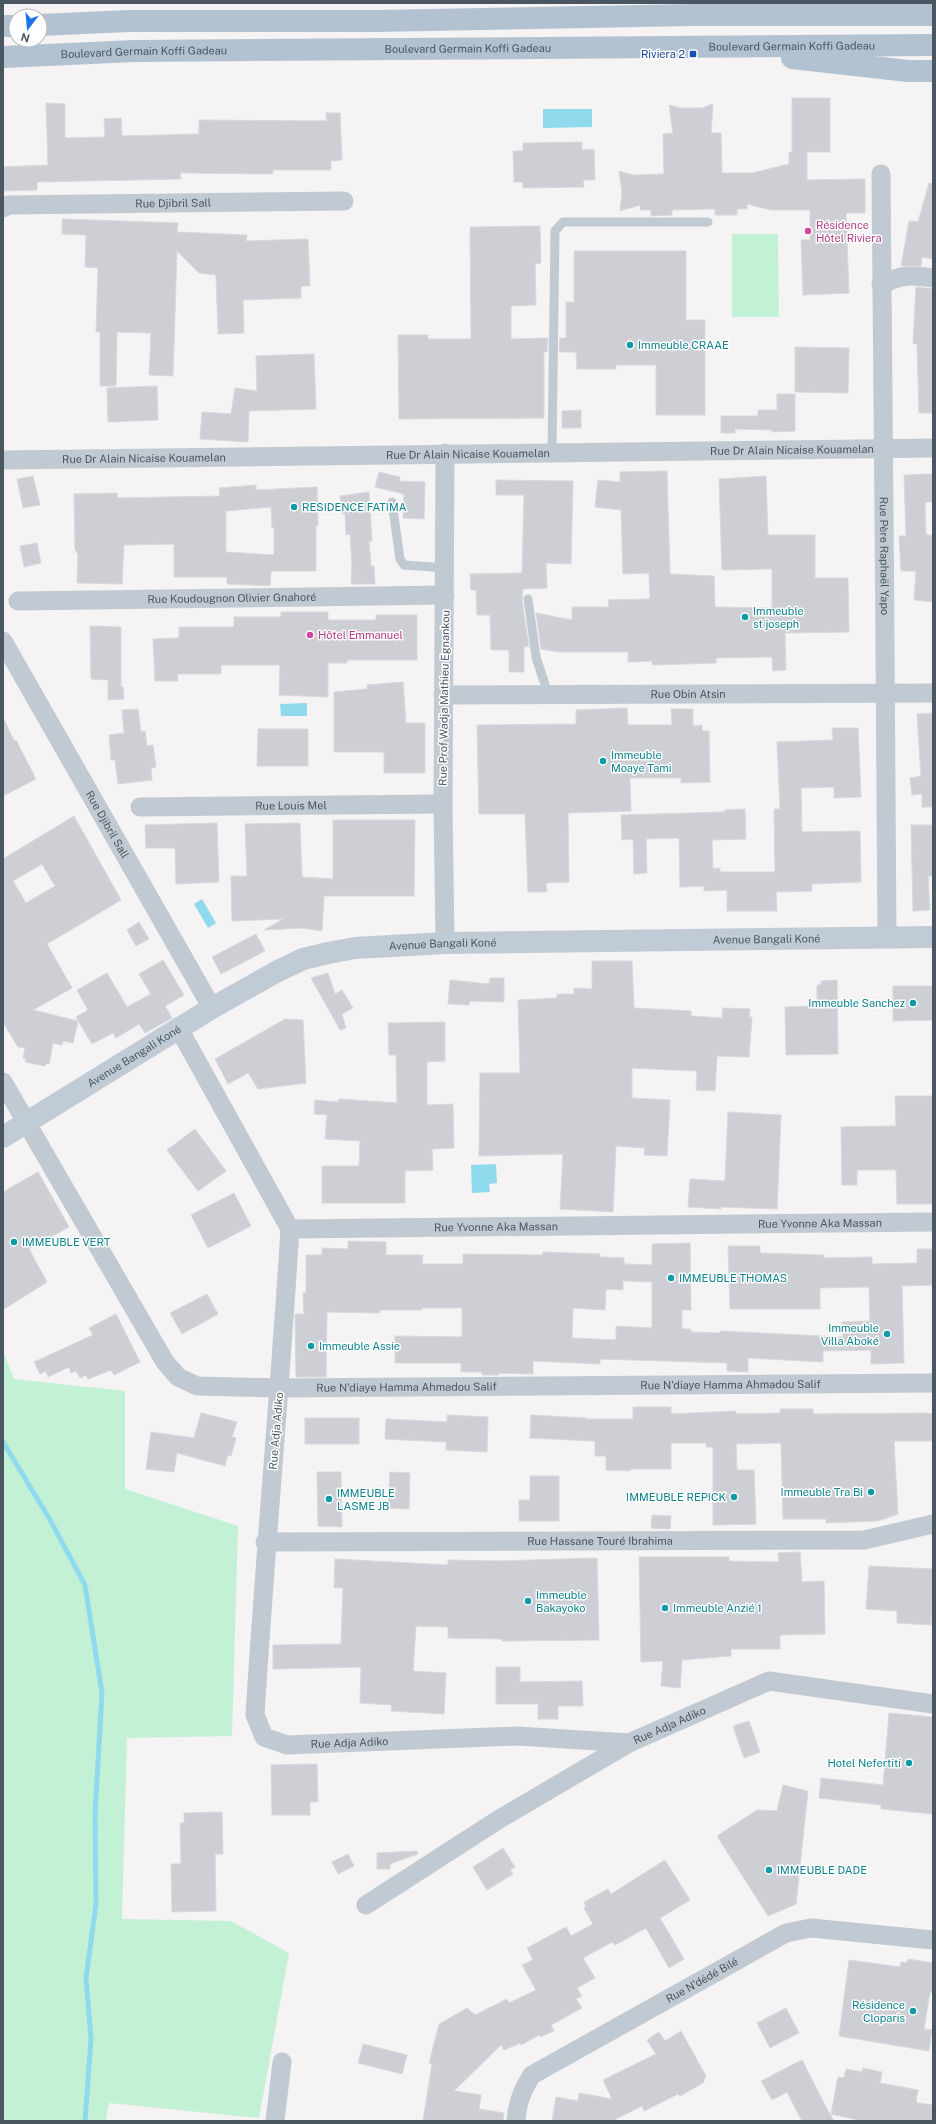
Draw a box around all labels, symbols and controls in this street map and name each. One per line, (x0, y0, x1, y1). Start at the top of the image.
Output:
north arrow (8, 8, 48, 48)
text: N (19, 31, 31, 45)
street label: Boulevard Germain Koffi Gadeau (708, 39, 875, 53)
street label: Boulevard Germain Koffi Gadeau (384, 42, 551, 55)
street label: Boulevard Germain Koffi Gadeau (60, 44, 227, 60)
place label: Riviera 2 (641, 48, 685, 60)
marker: Riviera 2 (688, 49, 698, 59)
street label: Rue Djibril Sall (135, 197, 211, 209)
place label: Résidence Hôtel Riviera (816, 219, 881, 244)
marker: Résidence Hôtel Riviera (803, 226, 813, 236)
place label: Immeuble CRAAE (638, 339, 729, 351)
marker: Immeuble CRAAE (625, 340, 635, 350)
street label: Rue Dr Alain Nicaise Kouamelan (710, 443, 874, 457)
street label: Rue Dr Alain Nicaise Kouamelan (386, 447, 550, 461)
street label: Rue Dr Alain Nicaise Kouamelan (62, 451, 226, 465)
street label: Rue Père Raphaël Yapo (878, 497, 891, 615)
place label: RESIDENCE FATIMA (302, 501, 407, 513)
marker: RESIDENCE FATIMA (289, 502, 299, 512)
street label: Rue Koudougnon Olivier Gnahoré (147, 591, 317, 605)
place label: Immeuble st joseph (753, 605, 804, 630)
street label: Rue Prof Wadja Mathieu Egnankou (436, 610, 452, 786)
marker: Immeuble st joseph (740, 612, 750, 622)
place label: Hôtel Emmanuel (318, 629, 403, 641)
marker: Hôtel Emmanuel (305, 630, 315, 640)
street label: Rue Obin Atsin (650, 688, 726, 700)
place label: Immeuble Moaye Tami (611, 749, 672, 774)
marker: Immeuble Moaye Tami (598, 756, 608, 766)
street label: Rue Djibril Sall (83, 789, 131, 860)
street label: Rue Louis Mel (255, 799, 327, 812)
street label: Avenue Bangali Koné (713, 932, 821, 946)
street label: Avenue Bangali Koné (389, 936, 497, 952)
place label: Immeuble Sanchez (808, 997, 905, 1009)
marker: Immeuble Sanchez (908, 998, 918, 1008)
street label: Avenue Bangali Koné (85, 1023, 183, 1090)
street label: Rue Yvonne Aka Massan (758, 1217, 882, 1230)
street label: Rue Yvonne Aka Massan (434, 1220, 558, 1233)
place label: IMMEUBLE VERT (22, 1236, 111, 1248)
marker: IMMEUBLE VERT (9, 1237, 19, 1247)
place label: IMMEUBLE THOMAS (679, 1272, 787, 1284)
marker: IMMEUBLE THOMAS (666, 1273, 676, 1283)
place label: Immeuble Villa Aboké (821, 1322, 879, 1347)
marker: Immeuble Villa Aboké (882, 1329, 892, 1339)
place label: Immeuble Assie (319, 1340, 400, 1352)
marker: Immeuble Assie (306, 1341, 316, 1351)
street label: Rue N'diaye Hamma Ahmadou Salif (640, 1378, 822, 1391)
street label: Rue N'diaye Hamma Ahmadou Salif (316, 1380, 498, 1394)
street label: Rue Adja Adiko (267, 1392, 285, 1470)
place label: Immeuble Tra Bi (781, 1486, 863, 1498)
place label: IMMEUBLE LASME JB (337, 1487, 395, 1512)
marker: Immeuble Tra Bi (866, 1487, 876, 1497)
place label: IMMEUBLE REPICK (626, 1491, 726, 1503)
marker: IMMEUBLE REPICK (729, 1492, 739, 1502)
marker: IMMEUBLE LASME JB (324, 1494, 334, 1504)
street label: Rue Hassane Touré Ibrahima (527, 1535, 673, 1547)
place label: Immeuble Bakayoko (536, 1589, 587, 1614)
marker: Immeuble Bakayoko (523, 1596, 533, 1606)
place label: Immeuble Anzié 1 (673, 1602, 762, 1614)
marker: Immeuble Anzié 1 (660, 1603, 670, 1613)
street label: Rue Adja Adiko (631, 1704, 707, 1746)
street label: Rue Adja Adiko (310, 1735, 389, 1750)
place label: Hotel Nefertiti (827, 1757, 901, 1769)
marker: Hotel Nefertiti (904, 1758, 914, 1768)
place label: IMMEUBLE DADE (777, 1864, 867, 1876)
marker: IMMEUBLE DADE (764, 1865, 774, 1875)
street label: Rue N'dédé Bilé (664, 1955, 740, 2005)
place label: Résidence Cloparis (852, 1999, 905, 2024)
marker: Résidence Cloparis (908, 2006, 918, 2016)

